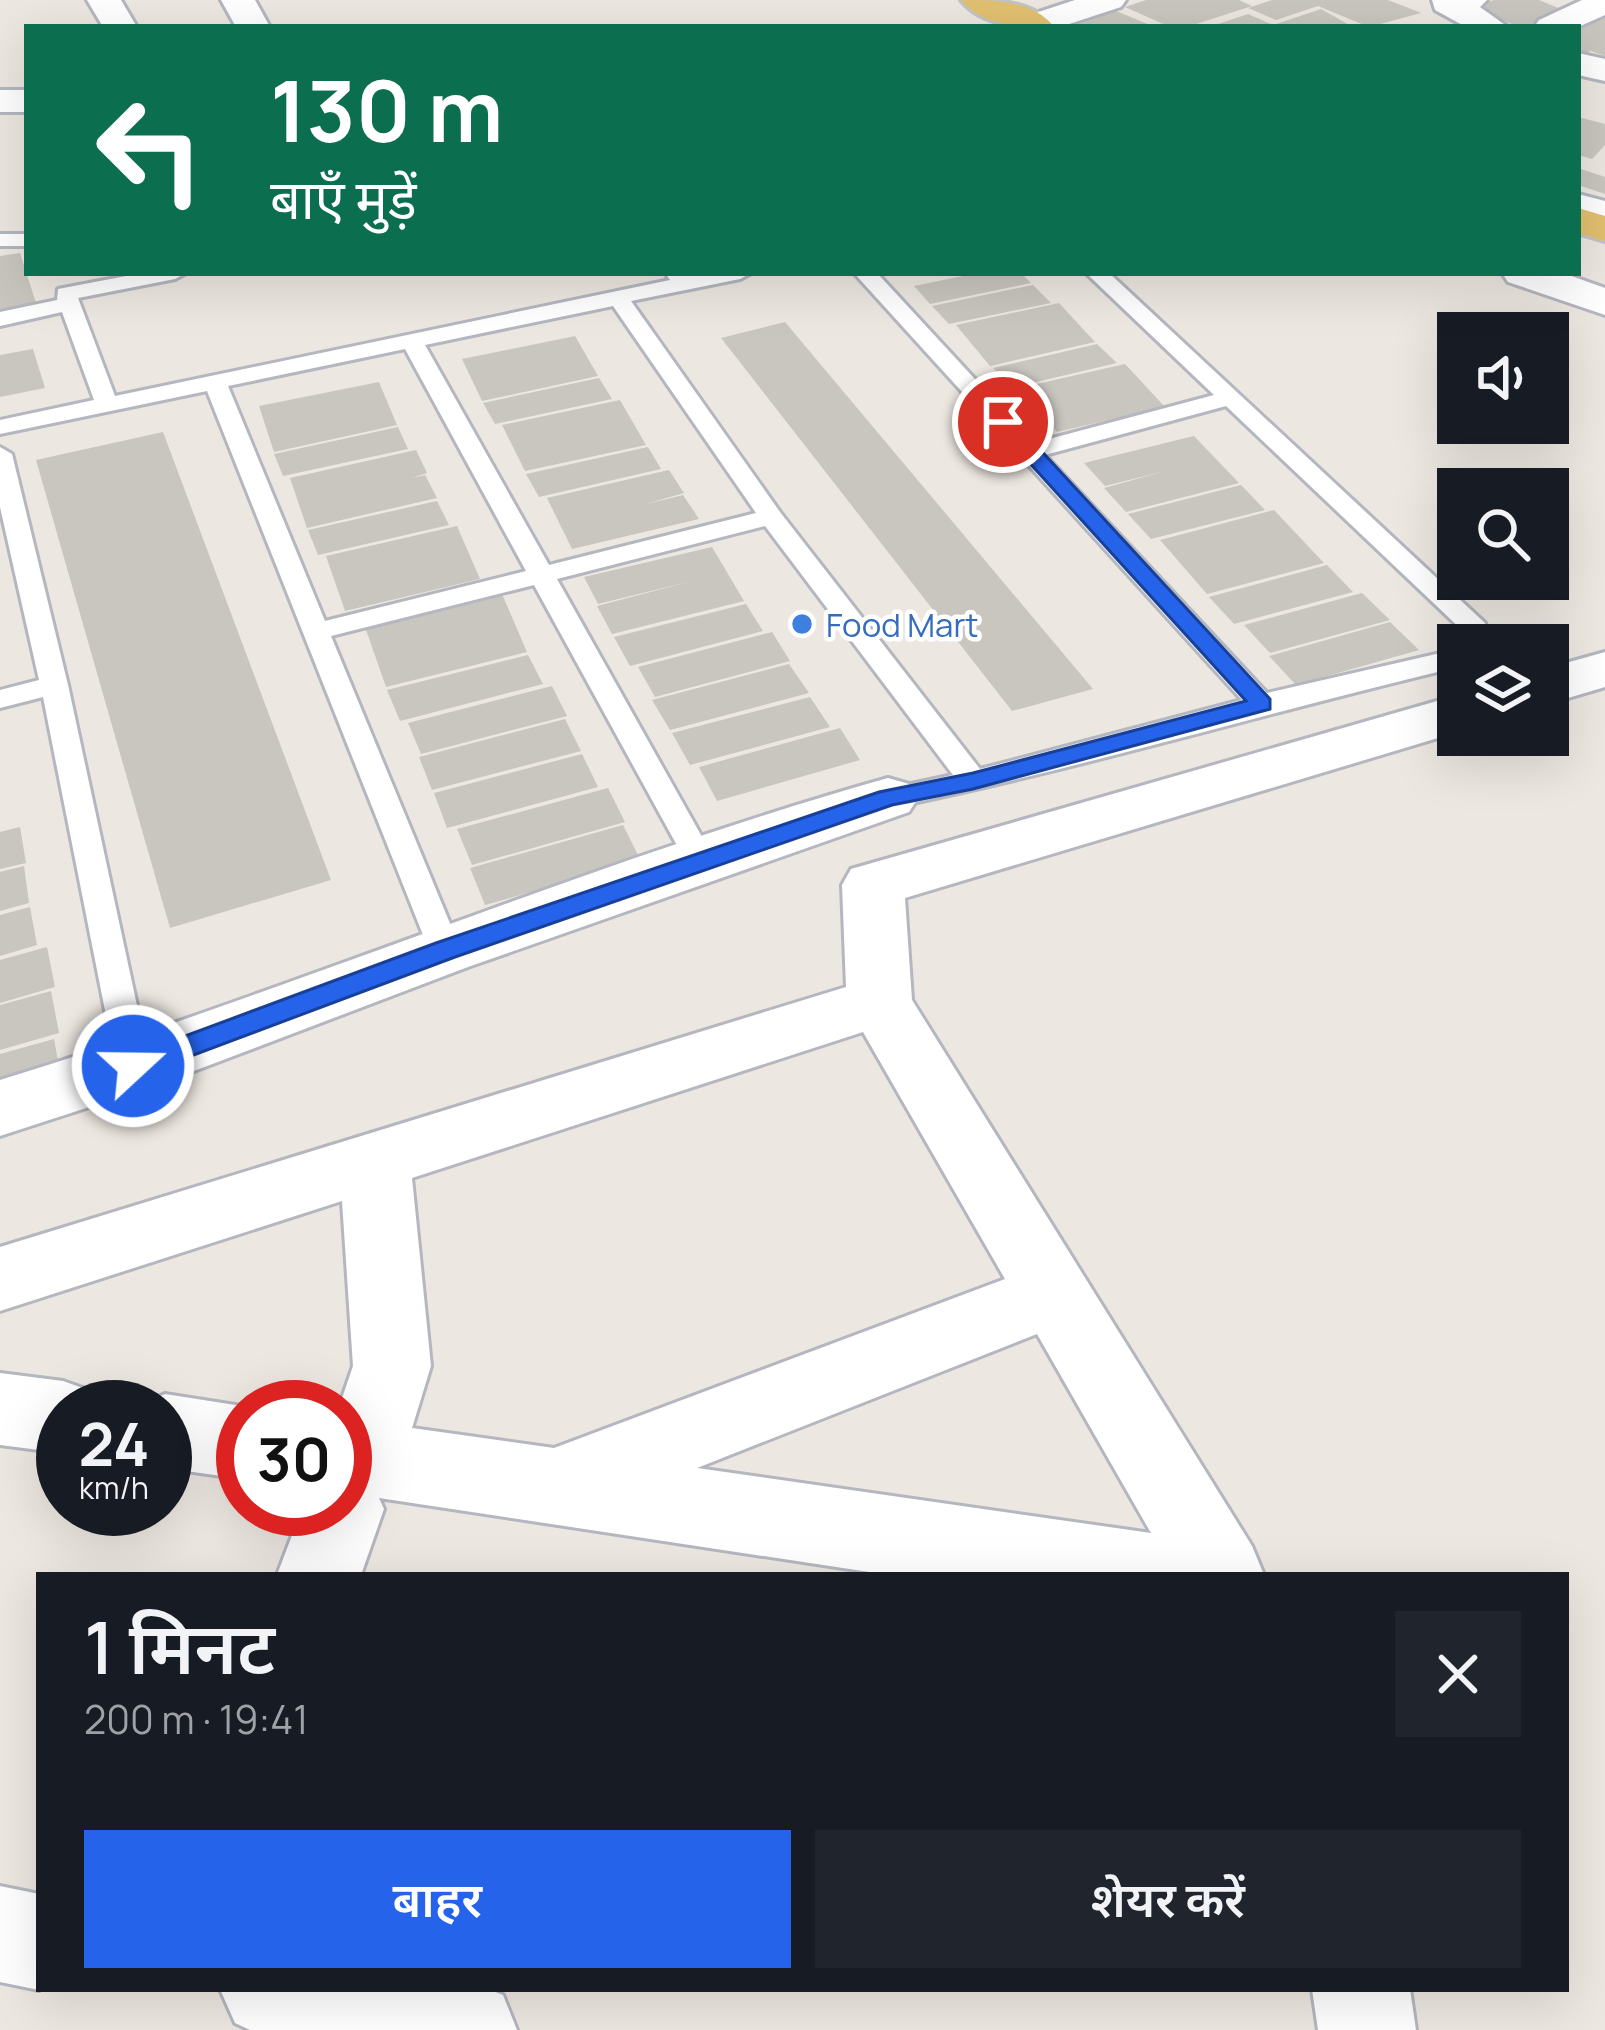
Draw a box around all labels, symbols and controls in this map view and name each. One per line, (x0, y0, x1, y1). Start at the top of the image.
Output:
text: 130 m (270, 52, 503, 167)
icon: left (72, 72, 228, 228)
text: बाएँ मुड़ें (270, 161, 417, 235)
map controls (1437, 312, 1569, 756)
button: sound (1437, 312, 1569, 444)
pin (952, 371, 1054, 473)
icon: arrive (970, 389, 1036, 455)
button: search (1437, 468, 1569, 600)
place label: Food Mart (826, 602, 979, 647)
marker: Food Mart (789, 611, 815, 637)
button: layers (1437, 624, 1569, 756)
position arrow (70, 1003, 196, 1129)
speed limit sign: 30 (216, 1380, 372, 1536)
text: 24 (78, 1402, 150, 1484)
text: km/h (79, 1467, 149, 1508)
text: 1 मिनट (84, 1597, 275, 1696)
button: close (1395, 1611, 1521, 1737)
text: 200 m · 19:41 (84, 1692, 308, 1746)
button: बाहर (84, 1830, 791, 1968)
button: शेयर करें (815, 1830, 1521, 1968)

